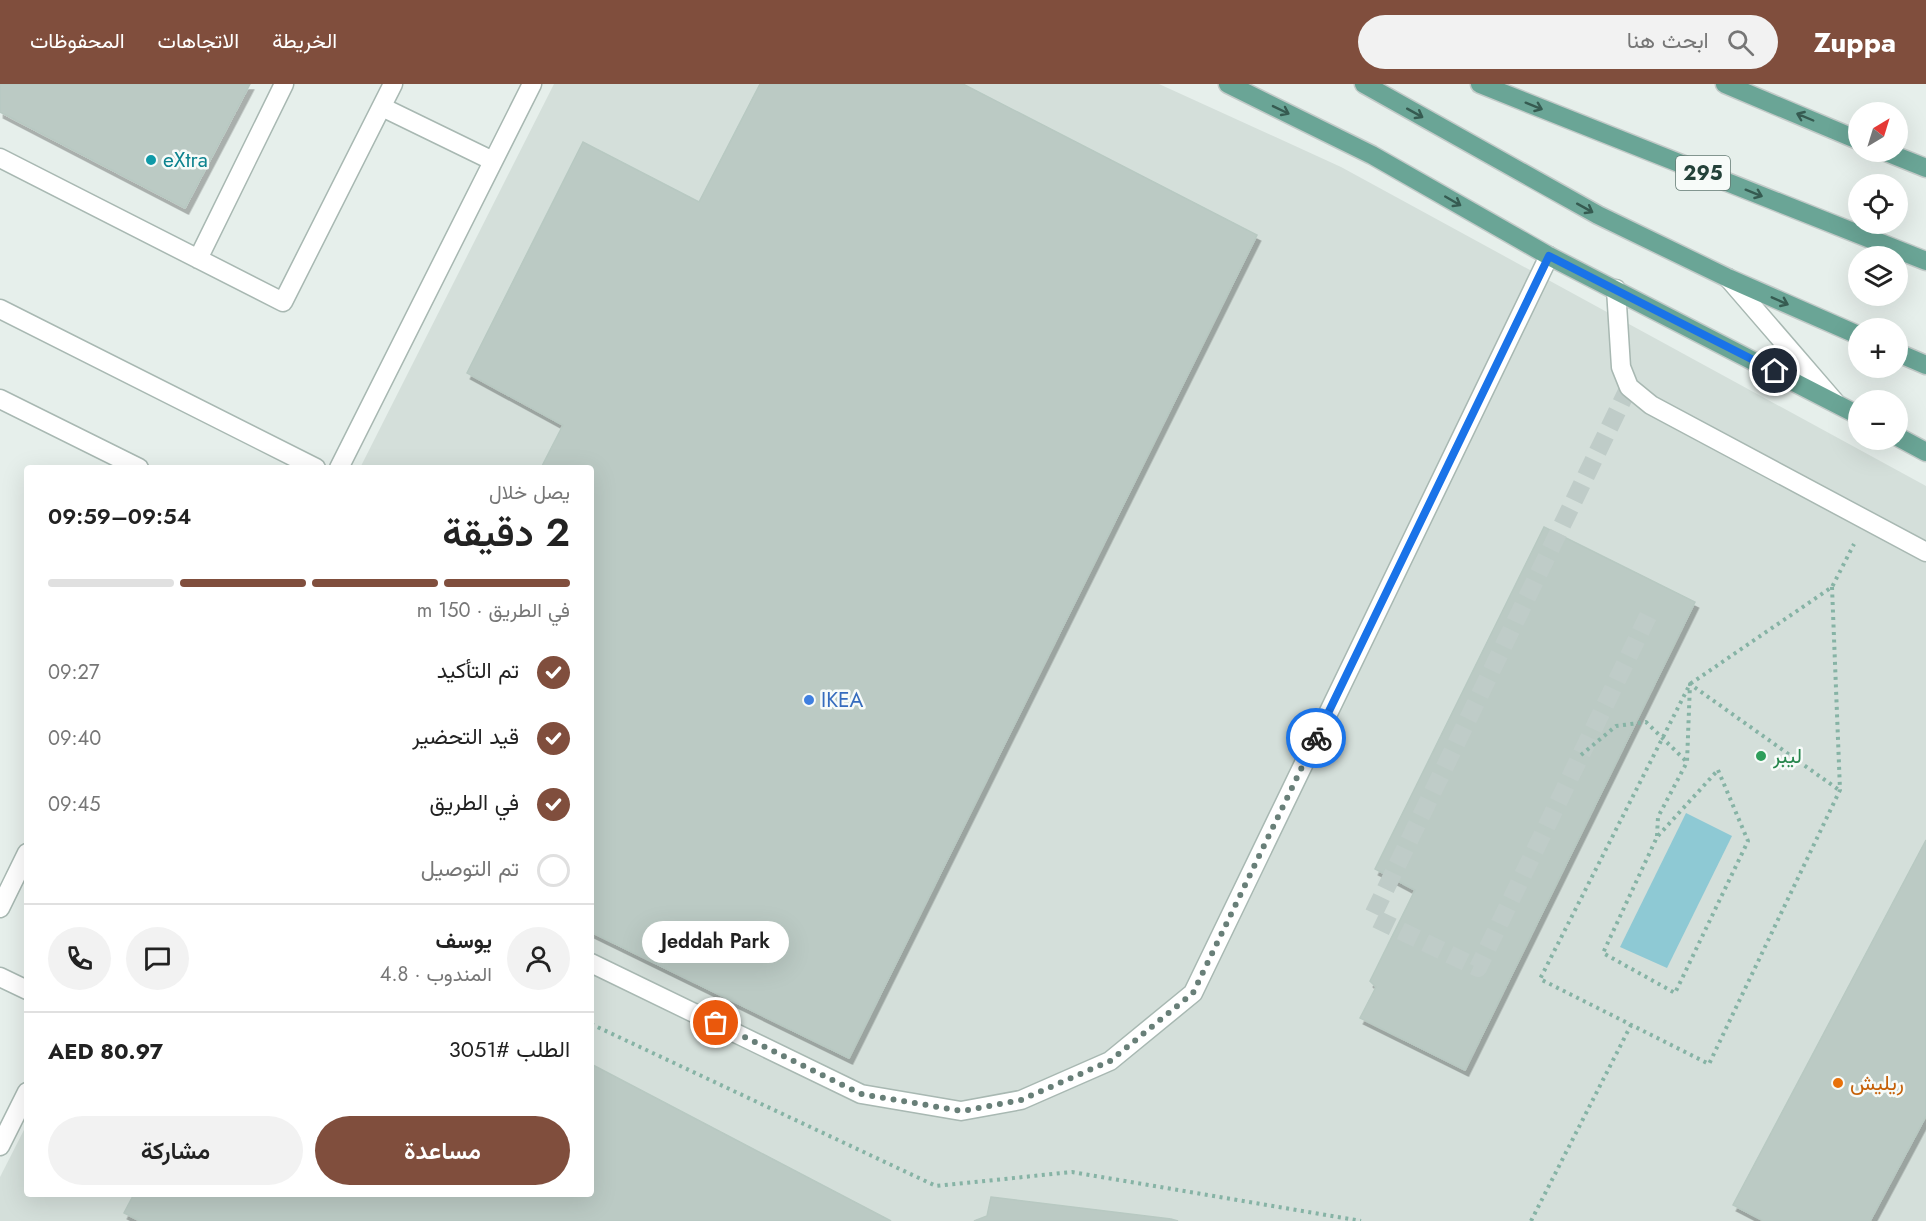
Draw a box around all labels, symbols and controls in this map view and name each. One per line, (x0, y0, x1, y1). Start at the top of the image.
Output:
search box (1358, 15, 1778, 69)
text: Zuppa (1814, 22, 1896, 63)
text: ابحث هنا (1627, 24, 1709, 56)
text: المحفوظات (30, 26, 125, 56)
text: الاتجاهات (158, 26, 239, 56)
text: الخريطة (272, 26, 337, 56)
icon: search (1724, 26, 1757, 59)
one-way arrow (1524, 101, 1543, 112)
north arrow (1848, 102, 1908, 162)
map controls (1848, 102, 1908, 450)
one-way arrow (1271, 104, 1289, 116)
one-way arrow (1406, 107, 1423, 119)
one-way arrow (1796, 111, 1814, 122)
place label: eXtra (163, 145, 208, 175)
marker: eXtra (144, 153, 158, 167)
road number: 295 (1676, 156, 1730, 190)
button: locate (1848, 174, 1908, 234)
one-way arrow (1745, 188, 1763, 199)
one-way arrow (1444, 195, 1461, 207)
one-way arrow (1576, 202, 1593, 214)
button: layers (1848, 246, 1908, 306)
one-way arrow (1770, 296, 1789, 307)
button: + (1848, 318, 1908, 378)
pin (1749, 345, 1800, 396)
icon: home (1758, 354, 1791, 387)
button: − (1848, 390, 1908, 450)
text: يصل خلال (489, 478, 570, 507)
text: 09:54–09:59 (48, 500, 191, 532)
text: 2 دقيقة (442, 504, 570, 561)
text: في الطريق · 150 m (417, 596, 570, 625)
text: تم التأكيد (437, 654, 519, 686)
icon: check (537, 656, 570, 689)
text: 09:27 (48, 658, 99, 687)
place label: IKEA (821, 685, 864, 715)
marker: IKEA (802, 693, 816, 707)
courier (1286, 708, 1346, 768)
text: قيد التحضير (412, 720, 519, 752)
icon: check (537, 722, 570, 755)
icon: bike (1300, 722, 1333, 755)
text: 09:40 (48, 724, 101, 753)
place label: ليبر (1772, 741, 1802, 771)
marker: ليبر (1754, 749, 1768, 763)
text: في الطريق (429, 786, 519, 818)
icon: check (537, 788, 570, 821)
text: 09:45 (48, 790, 100, 819)
text: تم التوصيل (421, 852, 519, 884)
callout: Jeddah Park (642, 921, 789, 963)
text: يوسف (436, 924, 492, 956)
button: phone (48, 927, 111, 990)
button: chat (126, 927, 189, 990)
button: person (507, 927, 570, 990)
text: Jeddah Park (661, 927, 770, 956)
text: المندوب · 4.8 (380, 960, 492, 989)
pin (690, 997, 741, 1048)
icon: bag (699, 1006, 732, 1039)
text: الطلب #3051 (449, 1033, 570, 1065)
text: AED 80.97 (48, 1035, 163, 1067)
place label: ريليش (1850, 1068, 1904, 1098)
marker: ريليش (1831, 1076, 1845, 1090)
button: مشاركة (48, 1116, 303, 1185)
button: مساعدة (315, 1116, 570, 1185)

